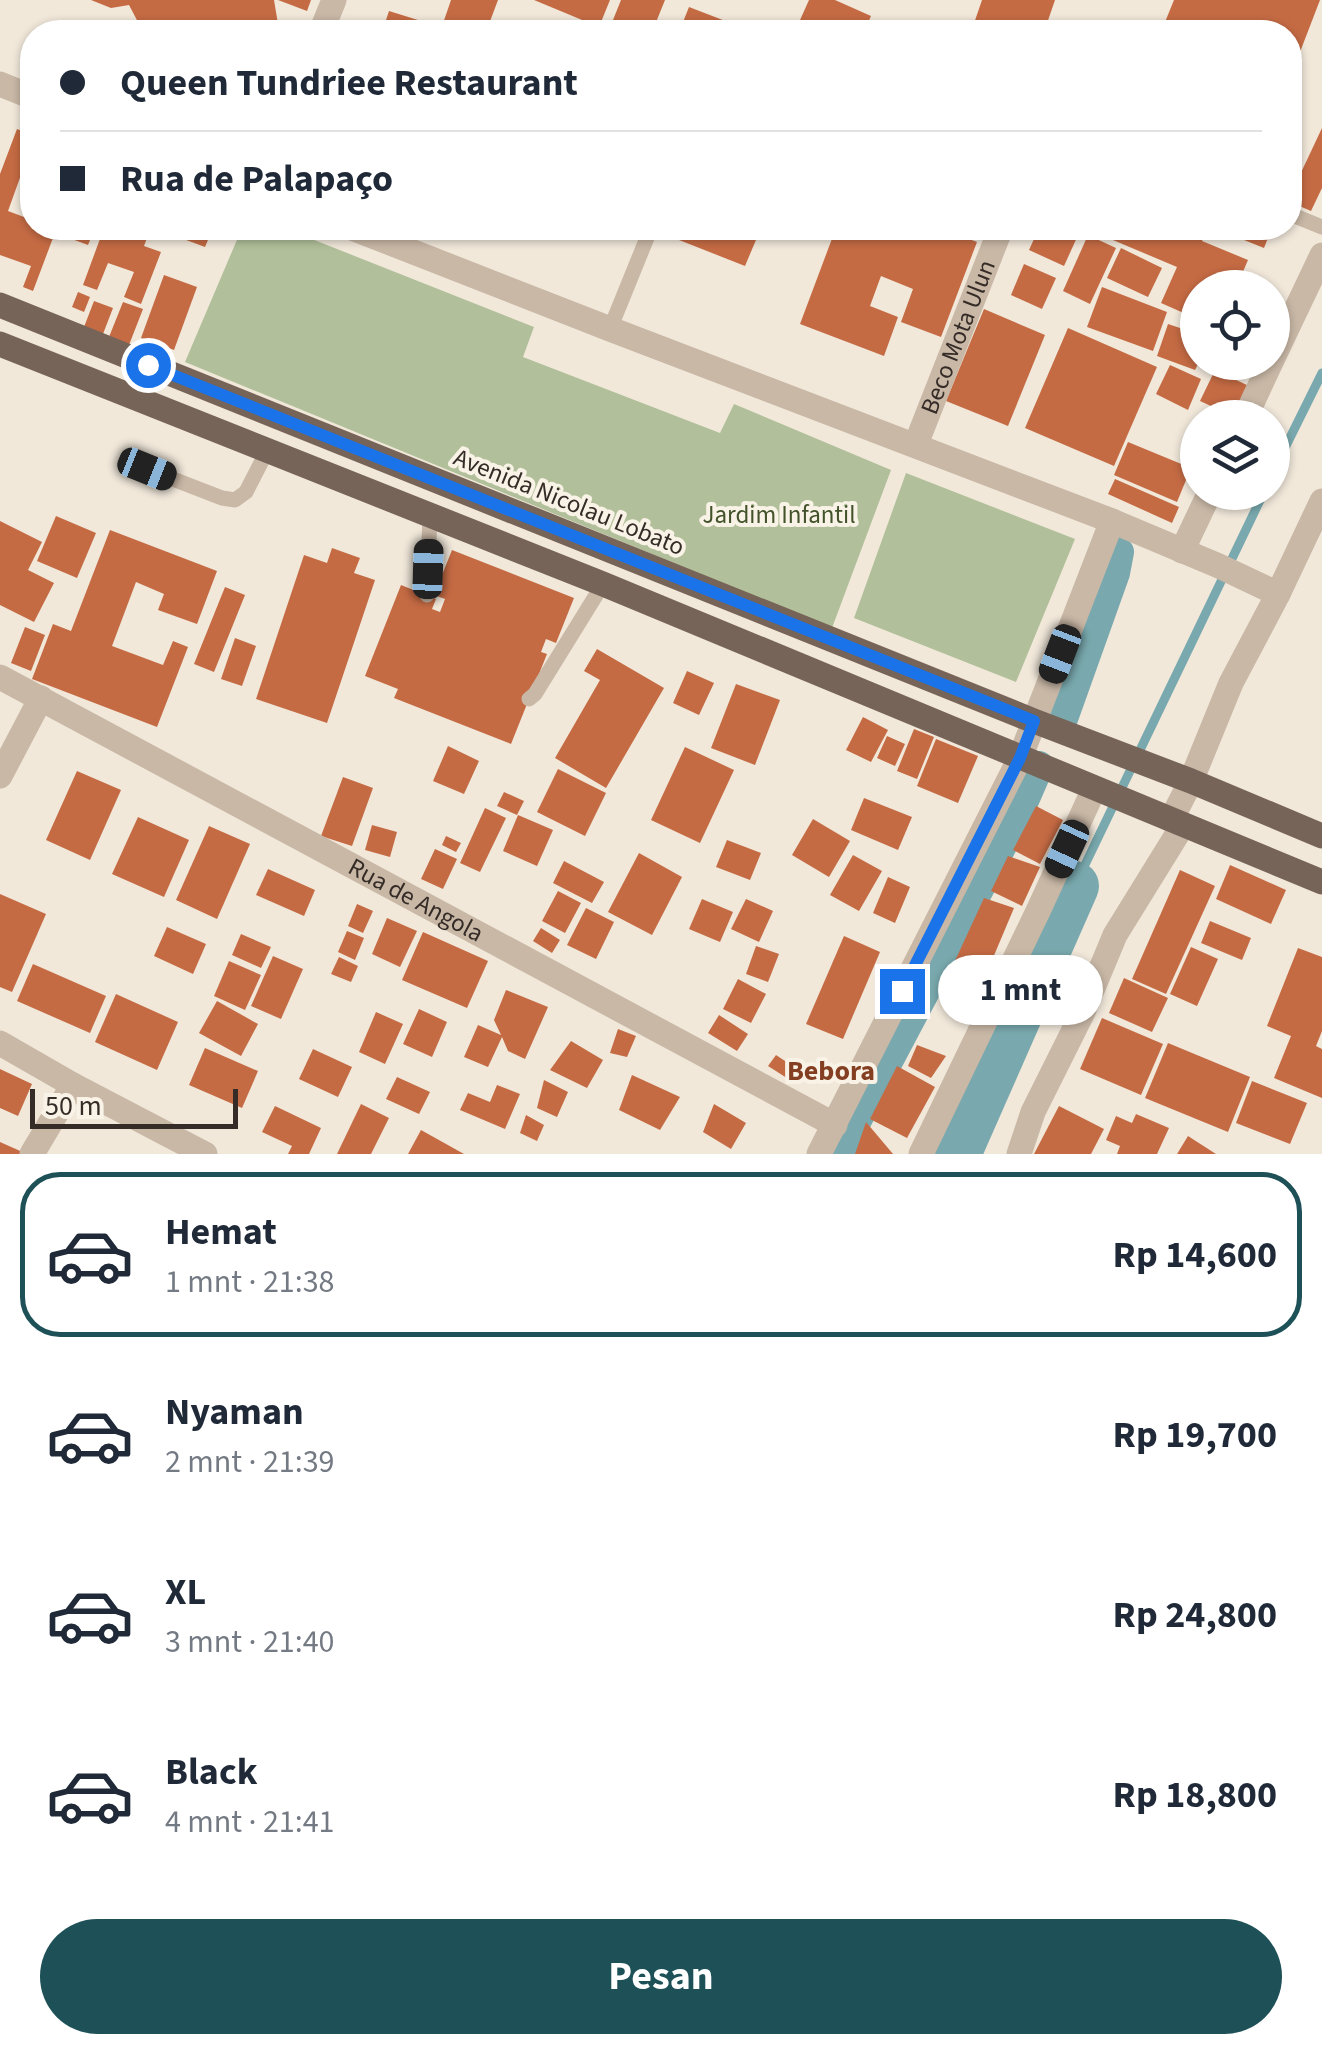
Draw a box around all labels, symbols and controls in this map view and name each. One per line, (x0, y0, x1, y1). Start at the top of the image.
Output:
text: Queen Tundriee Restaurant (120, 56, 578, 110)
text: Rua de Palapaço (120, 152, 393, 206)
street label: Beco Mota Ulun (911, 254, 1005, 420)
map controls (1180, 270, 1290, 510)
button: locate (1180, 270, 1290, 380)
route start (126, 343, 171, 388)
button: layers (1180, 400, 1290, 510)
street label: Avenida Nicolau Lobato (448, 439, 690, 565)
car (114, 444, 180, 494)
park label: Jardim Infantil (702, 497, 856, 533)
car (412, 538, 444, 600)
car (1035, 621, 1085, 687)
car (1041, 815, 1093, 883)
street label: Rua de Angola (342, 849, 490, 951)
callout: 1 mnt (937, 956, 1102, 1026)
text: 1 mnt (980, 967, 1061, 1013)
route end (880, 969, 925, 1014)
district label: Bebora (787, 1051, 875, 1091)
scale bar (30, 1084, 238, 1128)
text: 50 m (45, 1086, 102, 1126)
text: Hemat (165, 1205, 277, 1259)
icon: car (45, 1210, 135, 1300)
text: Rp 14,600 (1113, 1228, 1277, 1282)
text: 1 mnt · 21:38 (165, 1259, 335, 1305)
text: Nyaman (165, 1385, 304, 1439)
icon: car (45, 1390, 135, 1480)
text: Rp 19,700 (1113, 1408, 1277, 1462)
text: 2 mnt · 21:39 (165, 1439, 335, 1485)
text: XL (165, 1565, 206, 1619)
icon: car (45, 1570, 135, 1660)
text: Rp 24,800 (1113, 1588, 1277, 1642)
text: 3 mnt · 21:40 (165, 1619, 335, 1665)
text: Black (165, 1745, 258, 1799)
icon: car (45, 1750, 135, 1840)
text: Rp 18,800 (1113, 1768, 1277, 1822)
text: 4 mnt · 21:41 (165, 1799, 335, 1845)
button: Pesan (40, 1919, 1282, 2034)

